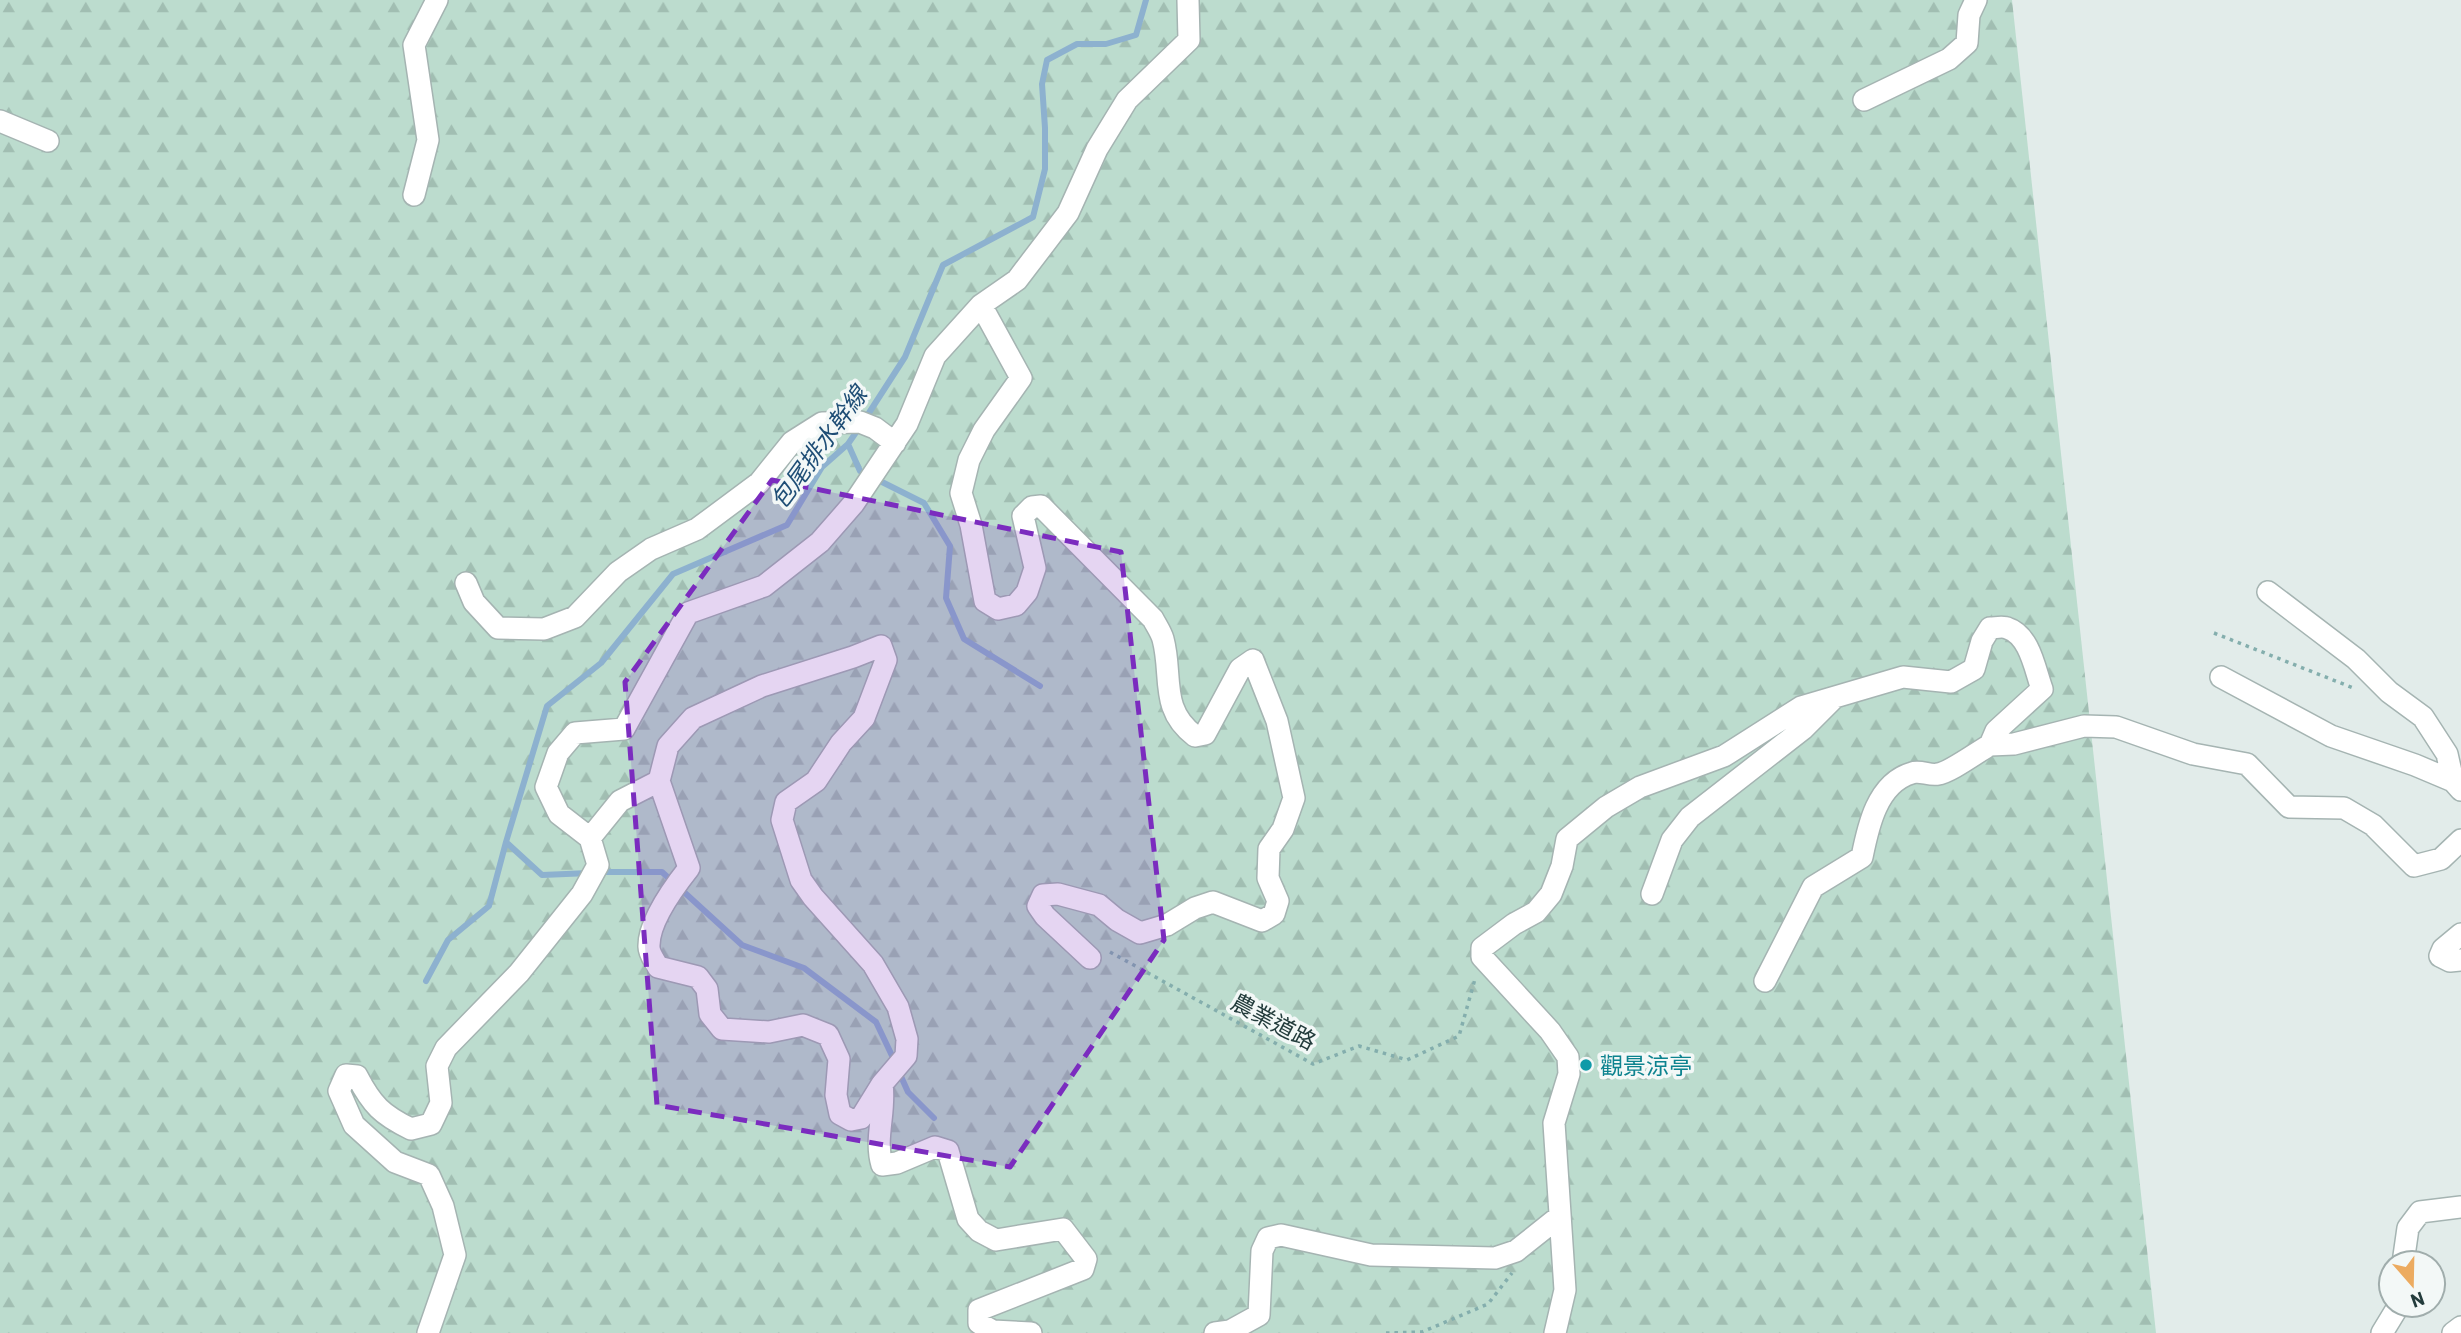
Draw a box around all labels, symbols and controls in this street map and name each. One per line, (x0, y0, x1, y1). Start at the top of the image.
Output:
water label: 包尾排水幹線 (764, 378, 874, 514)
street label: 農業道路 (1227, 987, 1321, 1055)
place label: 觀景涼亭 (1600, 1051, 1692, 1079)
marker: 觀景涼亭 (1578, 1057, 1594, 1073)
north arrow (2377, 1249, 2447, 1319)
text: N (2408, 1287, 2428, 1313)

